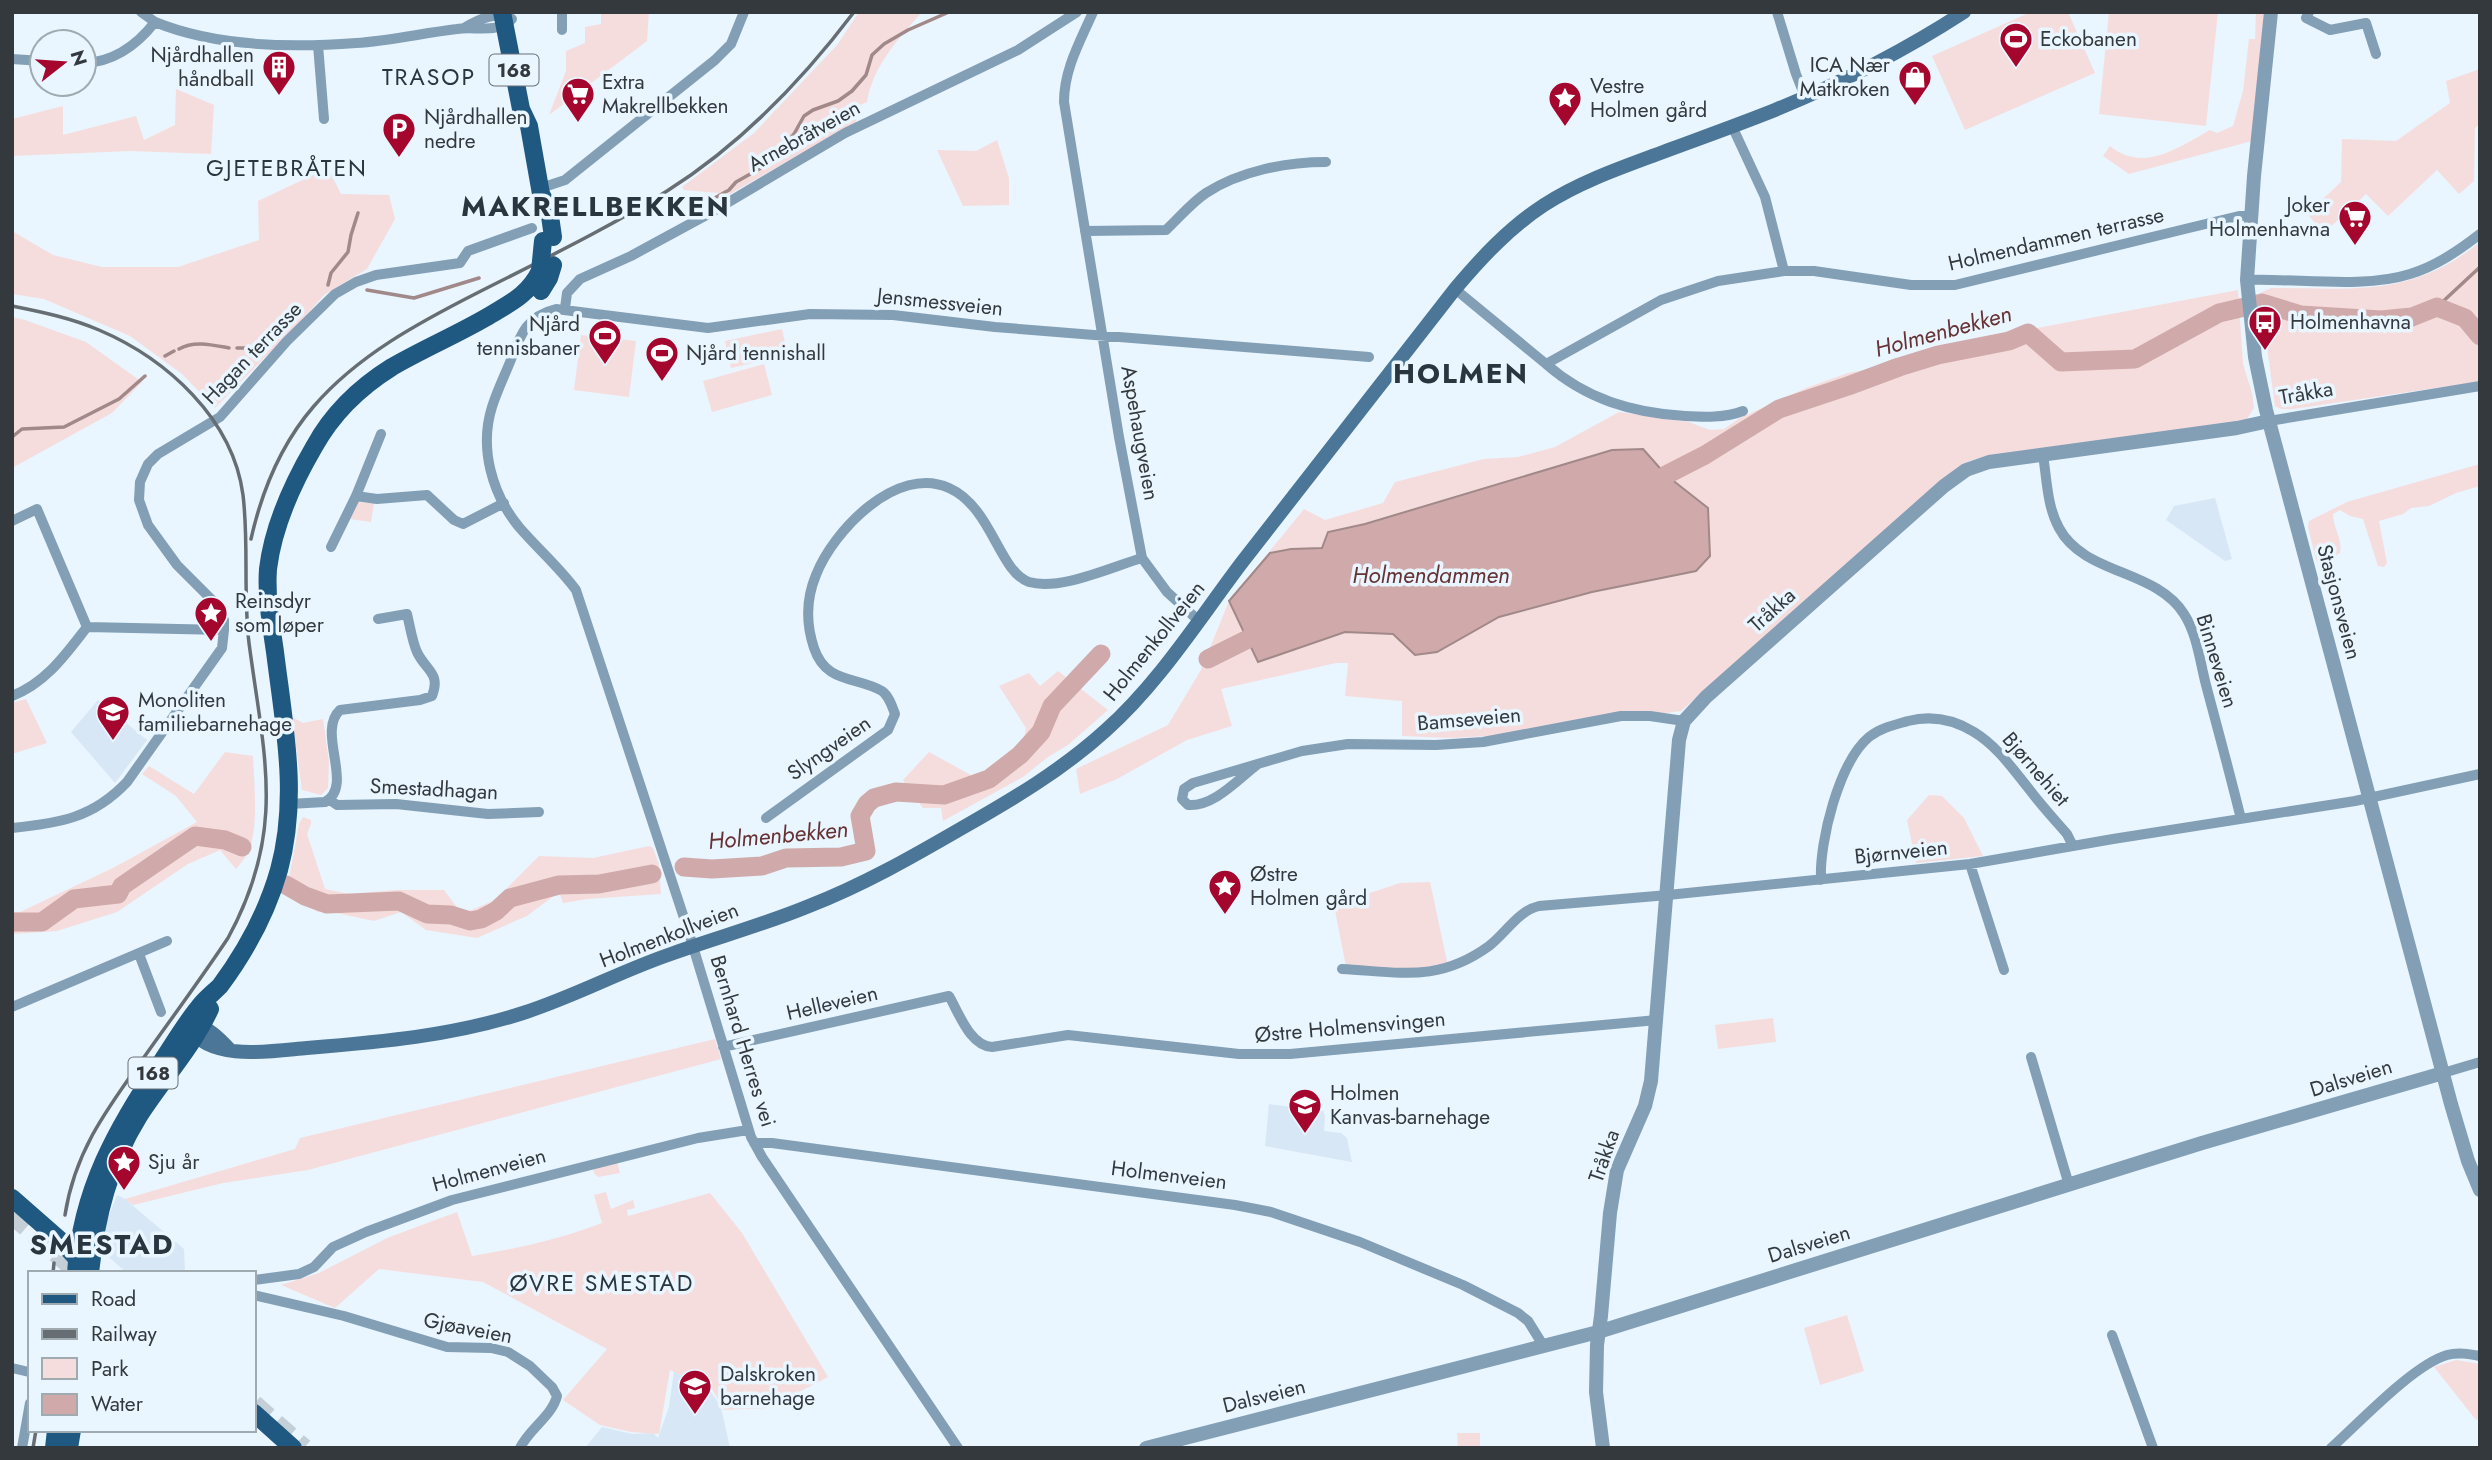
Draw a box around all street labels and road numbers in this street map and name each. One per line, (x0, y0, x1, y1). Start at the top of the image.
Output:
road number: 168 (490, 54, 538, 86)
street label: Arnebråtveien (742, 93, 866, 179)
street label: Holmendammen terrasse (1945, 200, 2167, 278)
street label: Jensmessveien (873, 280, 1004, 324)
street label: Hagan terrasse (195, 295, 309, 411)
street label: Aspehaugveien (1113, 363, 1167, 503)
street label: Tråkka (2277, 374, 2335, 412)
street label: Stasjonsveien (2309, 541, 2369, 663)
street label: Holmenkollveien (1096, 575, 1212, 707)
street label: Tråkka (1742, 581, 1802, 639)
street label: Binneveien (2189, 610, 2245, 712)
street label: Bamseveien (1416, 700, 1522, 738)
street label: Slyngveien (781, 708, 877, 788)
street label: Bjørnehiet (1995, 725, 2077, 813)
street label: Smestadhagan (369, 771, 499, 807)
street label: Bjørnveien (1853, 832, 1949, 872)
street label: Holmenkollveien (595, 895, 743, 975)
street label: Bernhard Herres vei (703, 951, 783, 1131)
street label: Helleveien (783, 978, 881, 1028)
street label: Østre Holmensvingen (1253, 1004, 1447, 1050)
street label: Dalsveien (2306, 1051, 2396, 1105)
road number: 168 (128, 1058, 178, 1088)
street label: Tråkka (1581, 1126, 1627, 1186)
street label: Holmenveien (429, 1140, 549, 1200)
street label: Holmenveien (1109, 1153, 1229, 1197)
street label: Dalsveien (1764, 1217, 1854, 1271)
street label: Gjøaveien (421, 1305, 515, 1351)
street label: Dalsveien (1219, 1371, 1309, 1421)

